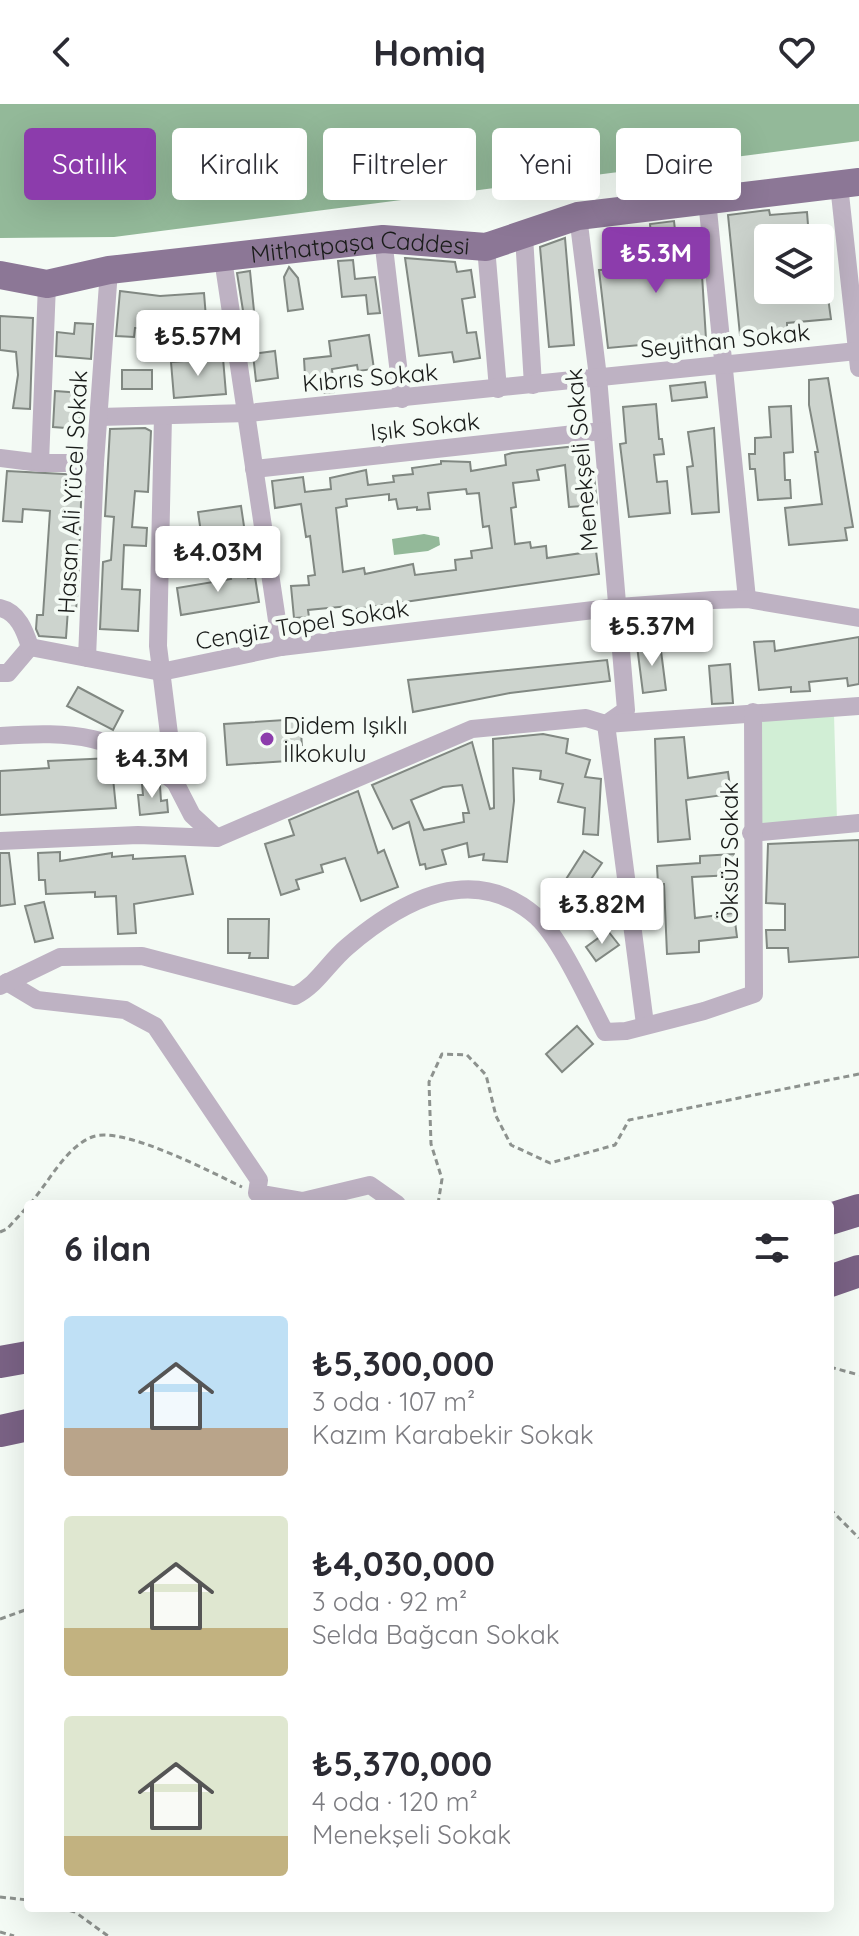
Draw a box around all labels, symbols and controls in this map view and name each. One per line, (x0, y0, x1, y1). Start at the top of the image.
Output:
icon: back (40, 30, 84, 74)
text: Homiq (373, 30, 486, 75)
icon: heart (775, 30, 819, 74)
chip: Satılık (24, 128, 156, 200)
chip: Kiralık (172, 128, 307, 200)
chip: Filtreler (323, 128, 476, 200)
chip: Yeni (492, 128, 600, 200)
chip: Daire (616, 128, 741, 200)
street label: Mithatpaşa Caddesi (249, 224, 471, 269)
map controls (754, 224, 834, 304)
button: layers (754, 224, 834, 304)
pin: ₺5.3M (600, 227, 712, 295)
text: ₺5.3M (620, 236, 692, 269)
pin: ₺5.57M (133, 310, 263, 378)
street label: Seyithan Sokak (639, 316, 811, 364)
text: ₺5.57M (154, 319, 242, 352)
street label: Kıbrıs Sokak (301, 356, 439, 398)
street label: Menekşeli Sokak (558, 367, 604, 553)
street label: Hasan Ali Yücel Sokak (51, 370, 93, 614)
street label: Işık Sokak (369, 405, 481, 447)
pin: ₺4.03M (153, 526, 283, 594)
text: ₺4.03M (173, 535, 263, 568)
street label: Cengiz Topel Sokak (193, 592, 411, 656)
pin: ₺5.37M (587, 600, 717, 668)
text: ₺5.37M (609, 609, 695, 642)
place label: Didem Işıklı İlkokulu (283, 710, 408, 768)
marker: Didem Işıklı İlkokulu (258, 730, 276, 748)
pin: ₺4.3M (96, 732, 208, 800)
text: ₺4.3M (115, 741, 189, 774)
street label: Öksüz Sokak (714, 782, 744, 924)
pin: ₺3.82M (537, 878, 667, 946)
text: ₺3.82M (558, 887, 646, 920)
icon: filters (750, 1226, 794, 1270)
text: 6 ilan (64, 1227, 151, 1270)
text: ₺5,300,000 (312, 1342, 494, 1385)
icon: home (128, 1348, 224, 1444)
text: 3 oda · 107 m² (312, 1385, 475, 1418)
text: Kazım Karabekir Sokak (312, 1418, 594, 1451)
text: ₺4,030,000 (312, 1542, 495, 1585)
icon: home (128, 1548, 224, 1644)
text: 3 oda · 92 m² (312, 1585, 467, 1618)
text: Selda Bağcan Sokak (312, 1618, 560, 1651)
text: ₺5,370,000 (312, 1742, 492, 1785)
icon: home (128, 1748, 224, 1844)
text: 4 oda · 120 m² (312, 1785, 478, 1818)
text: Menekşeli Sokak (312, 1818, 511, 1851)

